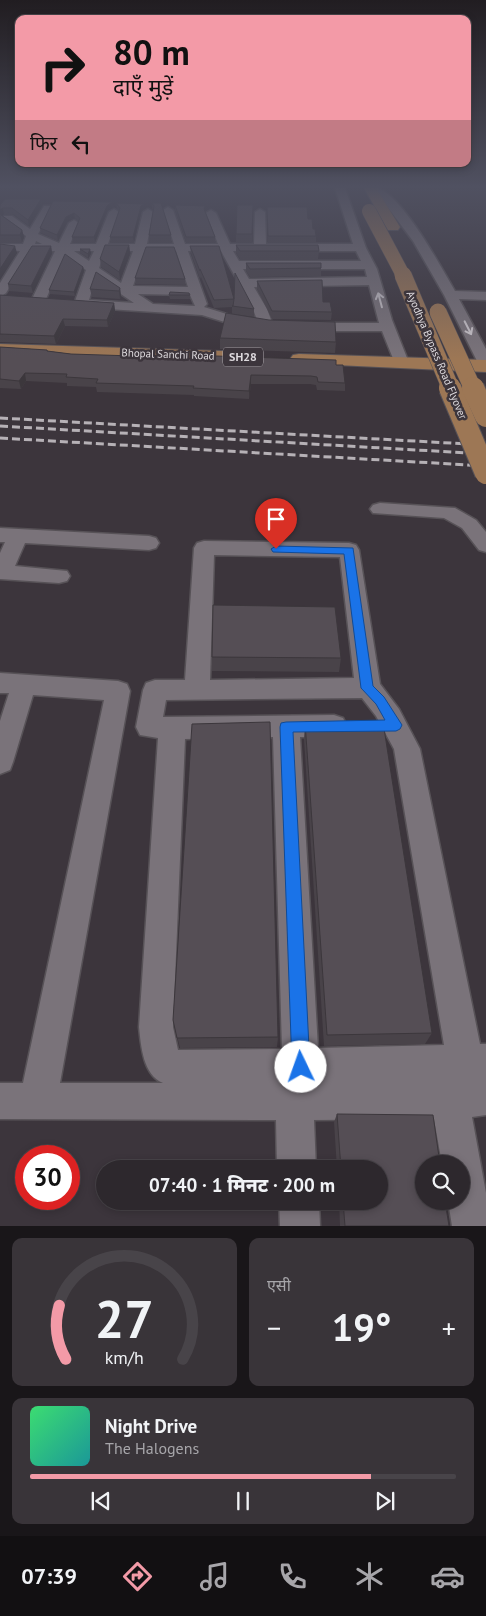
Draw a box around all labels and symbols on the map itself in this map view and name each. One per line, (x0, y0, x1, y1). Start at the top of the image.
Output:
street label: Ayodhya Bypass Road Flyover (404, 289, 470, 421)
one-way arrow (375, 292, 384, 308)
one-way arrow (463, 320, 473, 335)
street label: Bhopal Sanchi Road (121, 345, 215, 363)
road number: SH28 (223, 348, 263, 367)
pin (255, 498, 297, 549)
position arrow (274, 1040, 326, 1092)
speed limit sign: 30 (15, 1145, 80, 1210)

